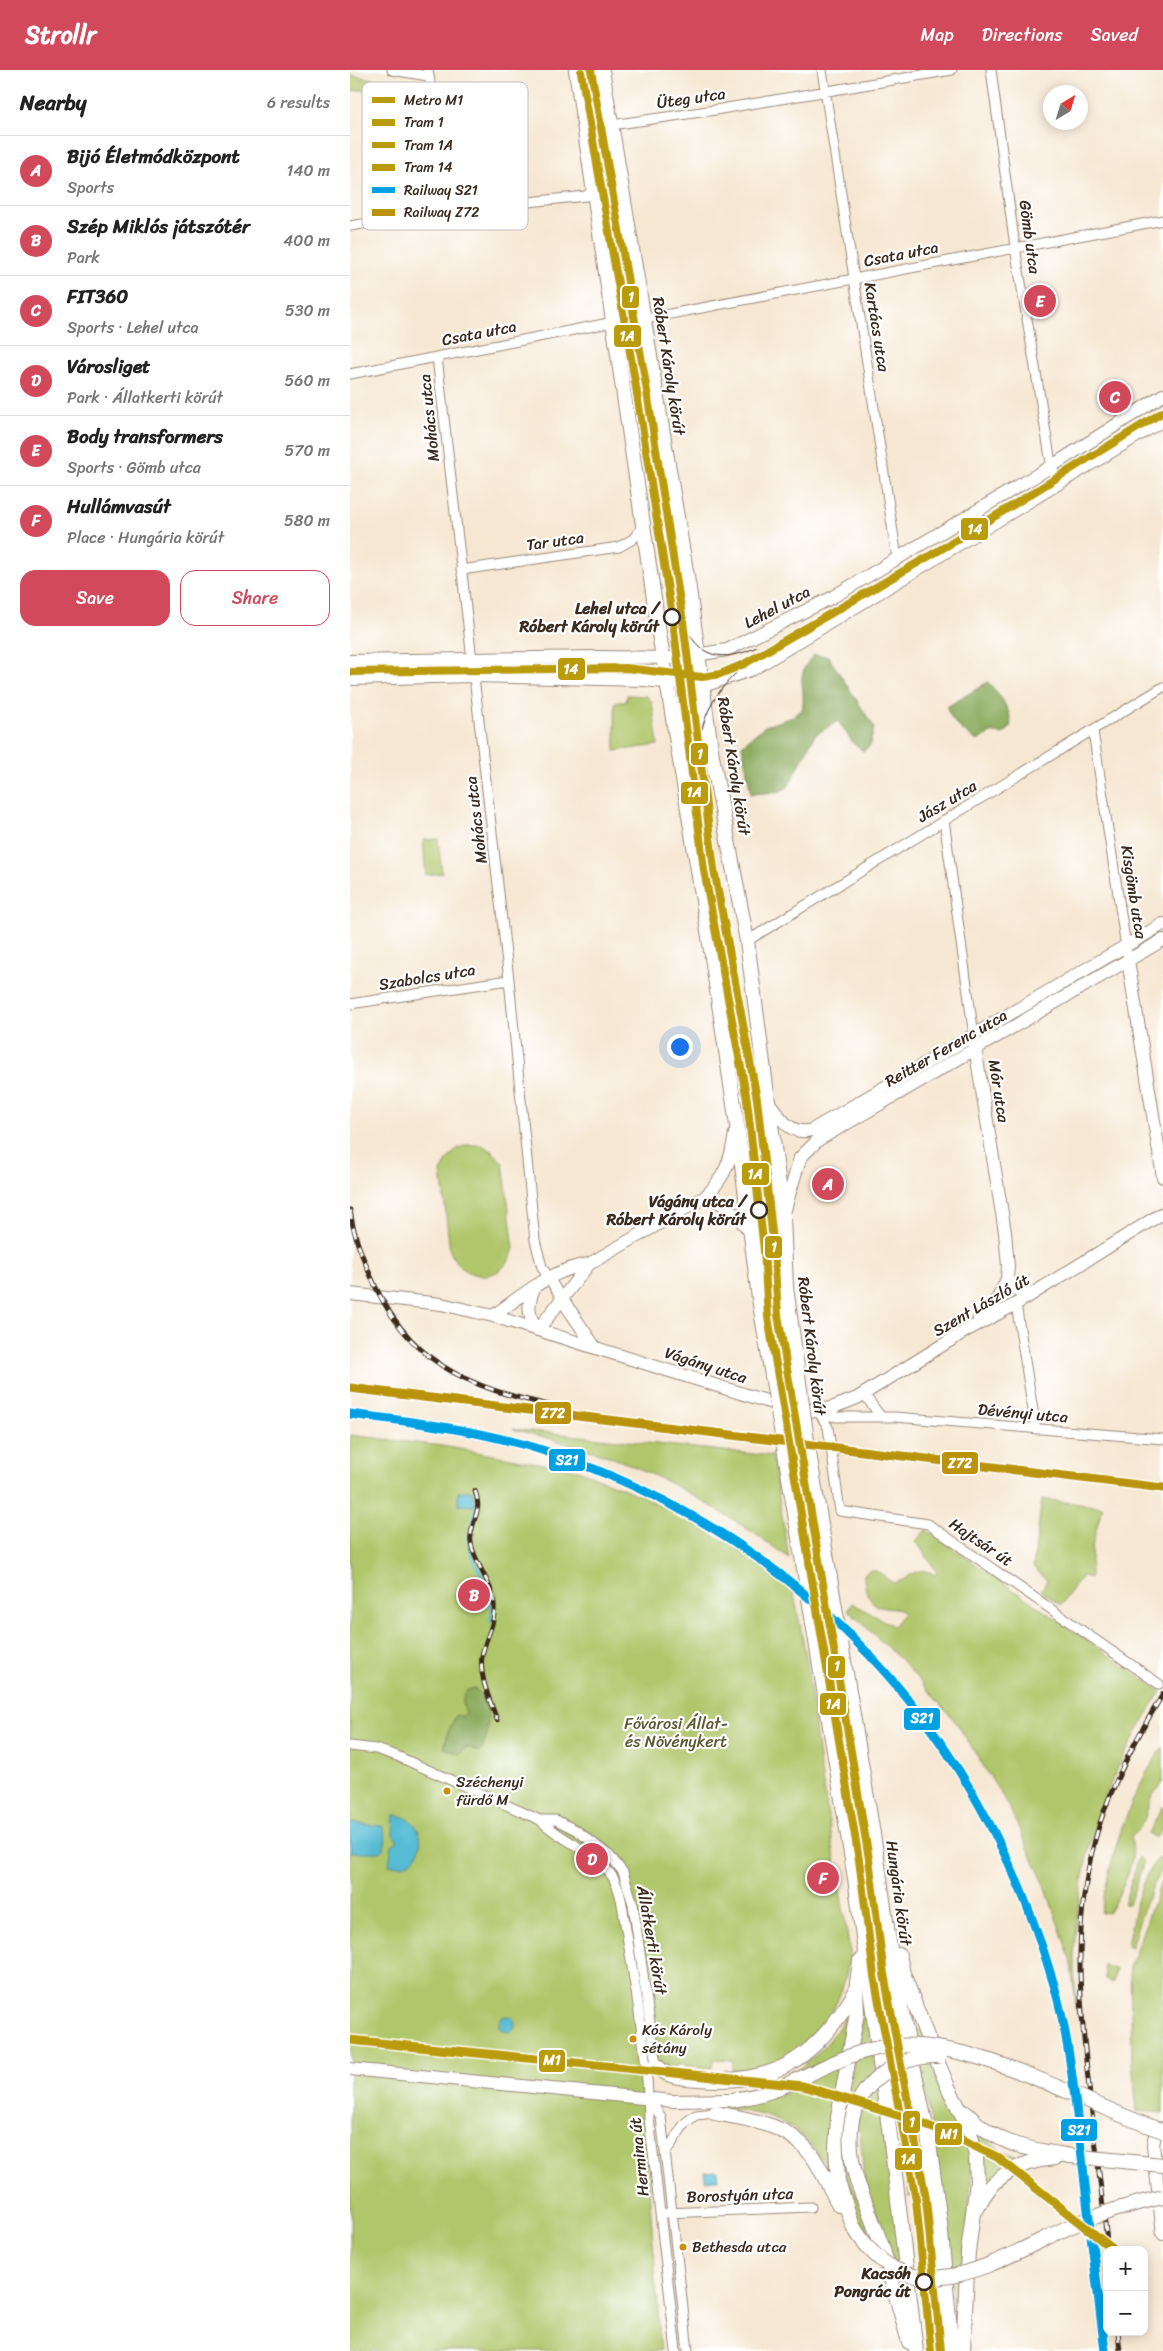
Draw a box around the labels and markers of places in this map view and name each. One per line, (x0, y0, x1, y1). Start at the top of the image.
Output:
pin: E (1024, 282, 1056, 320)
pin: C (1099, 378, 1131, 416)
place label: Lehel utca / Róbert Károly körút (518, 594, 661, 641)
marker: Lehel utca / Róbert Károly körút (663, 608, 681, 626)
pin: A (812, 1165, 844, 1203)
place label: Vágány utca / Róbert Károly körút (605, 1187, 748, 1234)
marker: Vágány utca / Róbert Károly körút (750, 1201, 768, 1219)
pin: B (458, 1576, 490, 1614)
place label: Széchenyi fürdő M (456, 1769, 524, 1813)
marker: Széchenyi fürdő M (442, 1786, 452, 1796)
pin: D (576, 1840, 608, 1878)
pin: F (807, 1859, 839, 1897)
place label: Kós Károly sétány (641, 2017, 712, 2061)
marker: Kós Károly sétány (628, 2034, 638, 2044)
place label: Bethesda utca (692, 2234, 787, 2260)
marker: Bethesda utca (678, 2242, 688, 2252)
place label: Kacsóh Pongrác út (834, 2259, 912, 2306)
marker: Kacsóh Pongrác út (915, 2273, 933, 2291)

